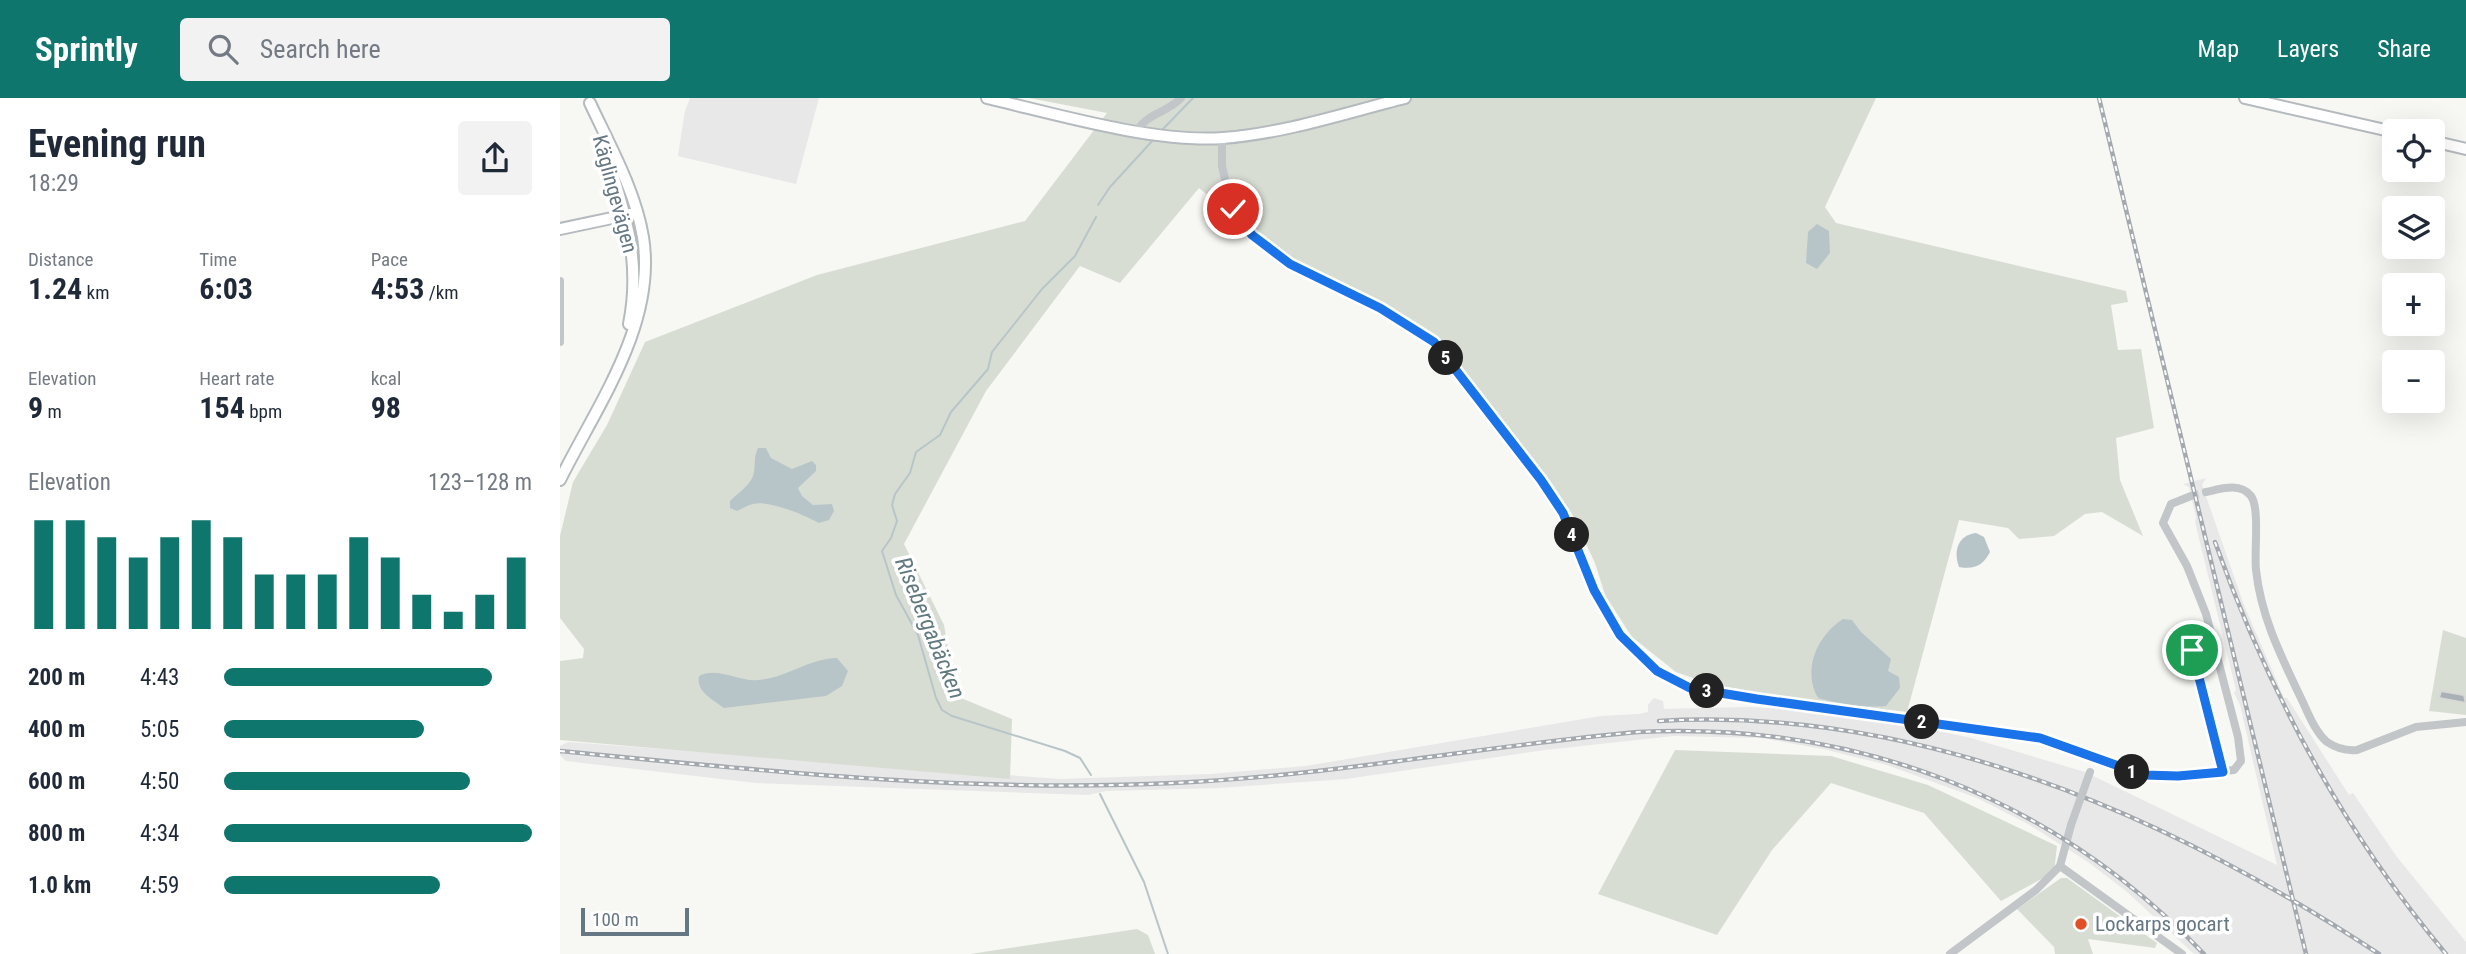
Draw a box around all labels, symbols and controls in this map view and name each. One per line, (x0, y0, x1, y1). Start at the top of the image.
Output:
search box (180, 18, 670, 81)
text: Sprintly (35, 30, 138, 69)
icon: search (204, 30, 242, 68)
text: Search here (260, 34, 381, 64)
text: Map (2198, 35, 2239, 63)
text: Layers (2277, 35, 2339, 63)
text: Share (2377, 35, 2431, 63)
map controls (2382, 119, 2445, 413)
button: locate (2382, 119, 2445, 182)
button: share (458, 121, 532, 195)
text: Evening run (28, 122, 206, 166)
street label: Käglingevägen (588, 132, 642, 256)
text: 18:29 (28, 170, 79, 197)
pin (1203, 179, 1263, 239)
icon: check (1214, 190, 1252, 228)
button: layers (2382, 196, 2445, 259)
text: Distance (28, 248, 93, 271)
text: Time (199, 248, 237, 271)
text: Pace (371, 248, 408, 271)
text: 1.24 (28, 271, 82, 306)
text: 6:03 (199, 271, 253, 306)
text: 4:53 (371, 271, 424, 306)
button: + (2382, 273, 2445, 336)
text: km (82, 281, 109, 304)
text: /km (424, 281, 459, 304)
pin: 5 (1428, 341, 1463, 376)
text: 5 (1441, 346, 1450, 369)
button: − (2382, 350, 2445, 413)
text: Elevation (28, 367, 96, 390)
text: Heart rate (199, 367, 274, 390)
text: kcal (371, 367, 401, 390)
text: 9 (28, 390, 43, 425)
text: 154 (199, 390, 245, 425)
text: 98 (371, 390, 401, 425)
text: m (43, 400, 62, 423)
text: bpm (245, 400, 282, 423)
text: Elevation (28, 469, 111, 496)
text: 123–128 m (428, 469, 532, 496)
pin: 4 (1555, 518, 1590, 552)
text: 4 (1567, 523, 1576, 546)
water label: Risebergabäcken (889, 553, 971, 703)
pin (2162, 620, 2222, 680)
icon: arrive (2173, 631, 2211, 669)
text: 200 m (28, 664, 85, 691)
text: 4:43 (140, 664, 179, 691)
pin: 3 (1690, 674, 1724, 708)
text: 3 (1702, 679, 1711, 702)
pin: 2 (1904, 704, 1940, 740)
text: 2 (1917, 710, 1926, 733)
text: 400 m (28, 716, 85, 743)
text: 5:05 (140, 716, 179, 743)
pin: 1 (2114, 754, 2150, 790)
text: 1 (2127, 760, 2136, 783)
text: 600 m (28, 768, 85, 795)
text: 4:50 (140, 768, 179, 795)
text: 800 m (28, 820, 85, 847)
text: 4:34 (140, 820, 179, 847)
text: 1.0 km (28, 872, 91, 899)
text: 4:59 (140, 872, 179, 899)
scale bar (581, 905, 690, 937)
text: 100 m (592, 908, 639, 931)
place label: Lockarps gocart (2095, 912, 2230, 936)
marker: Lockarps gocart (2073, 916, 2089, 932)

